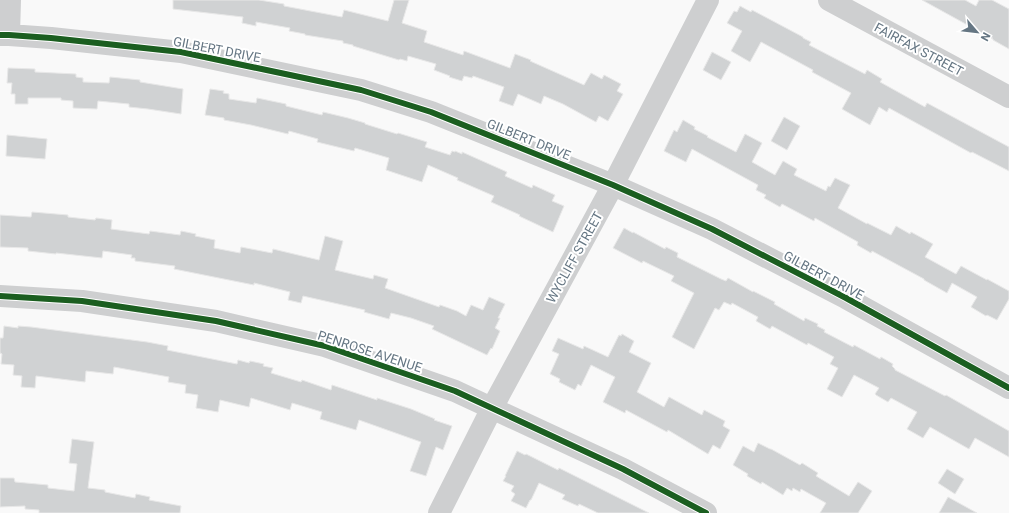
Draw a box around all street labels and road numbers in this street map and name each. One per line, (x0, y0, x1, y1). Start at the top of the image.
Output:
street label: FAIRFAX STREET (872, 20, 966, 79)
street label: GILBERT DRIVE (172, 34, 262, 65)
street label: GILBERT DRIVE (485, 116, 573, 163)
street label: WYCLIFF STREET (543, 209, 606, 305)
street label: GILBERT DRIVE (781, 248, 867, 303)
street label: PENROSE AVENUE (316, 328, 424, 375)

